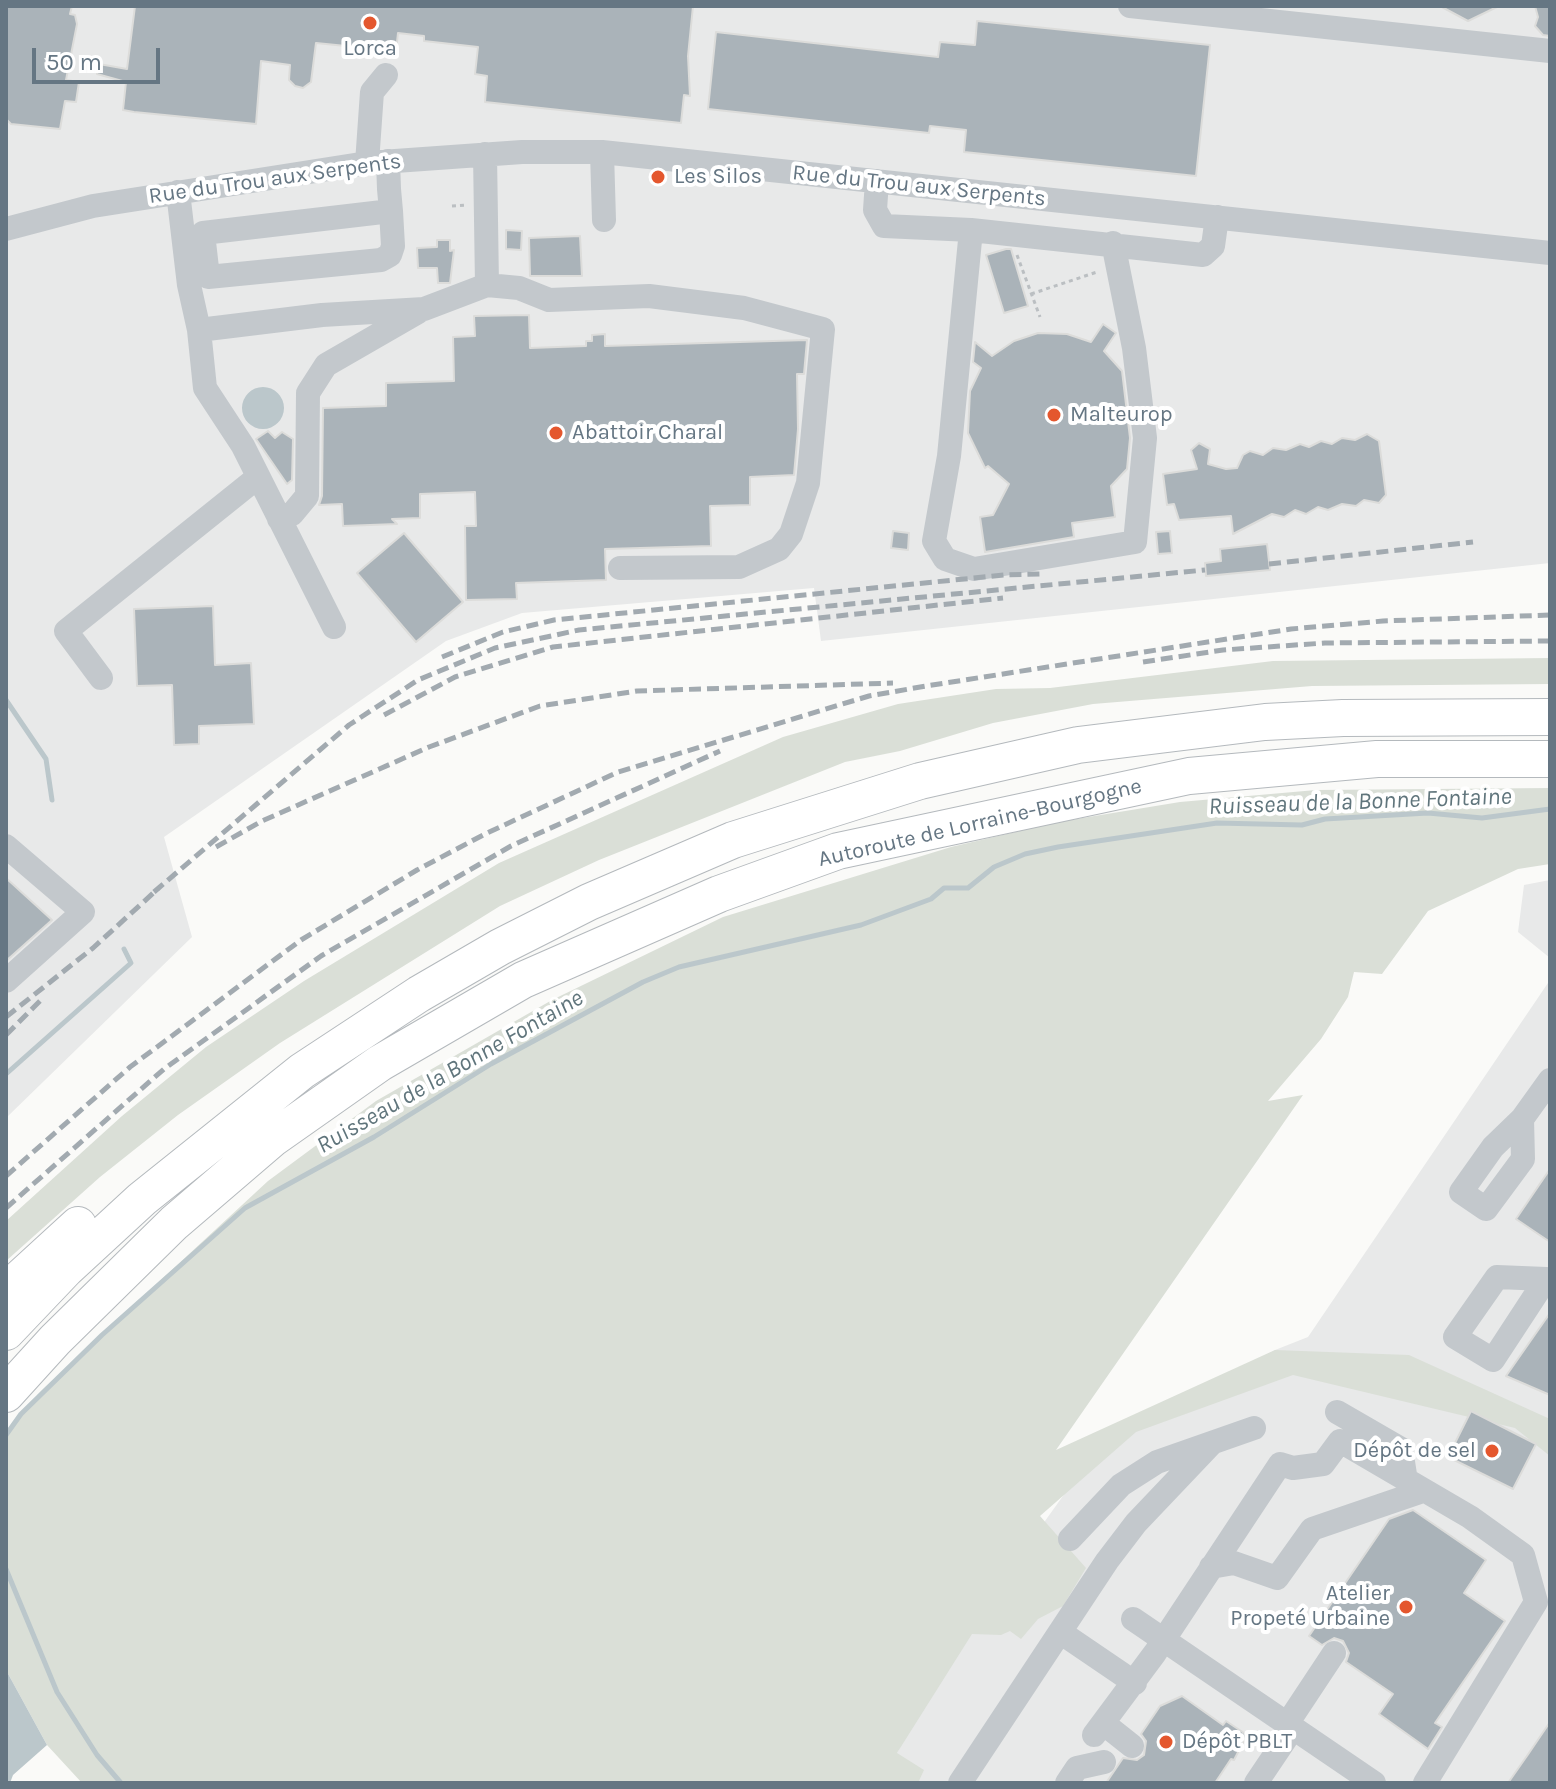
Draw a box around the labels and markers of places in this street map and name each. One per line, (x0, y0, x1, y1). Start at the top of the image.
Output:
marker: Lorca (361, 14, 379, 32)
place label: Lorca (343, 36, 397, 62)
place label: Les Silos (674, 164, 762, 190)
marker: Les Silos (649, 168, 667, 186)
place label: Malteurop (1070, 402, 1173, 428)
marker: Malteurop (1045, 406, 1063, 424)
place label: Abattoir Charal (572, 420, 723, 446)
marker: Abattoir Charal (547, 424, 565, 442)
place label: Dépôt de sel (1353, 1438, 1476, 1464)
marker: Dépôt de sel (1483, 1442, 1501, 1460)
place label: Atelier Propeté Urbaine (1230, 1581, 1390, 1632)
marker: Atelier Propeté Urbaine (1397, 1598, 1415, 1616)
place label: Dépôt PBLT (1182, 1729, 1292, 1755)
marker: Dépôt PBLT (1157, 1733, 1175, 1751)

